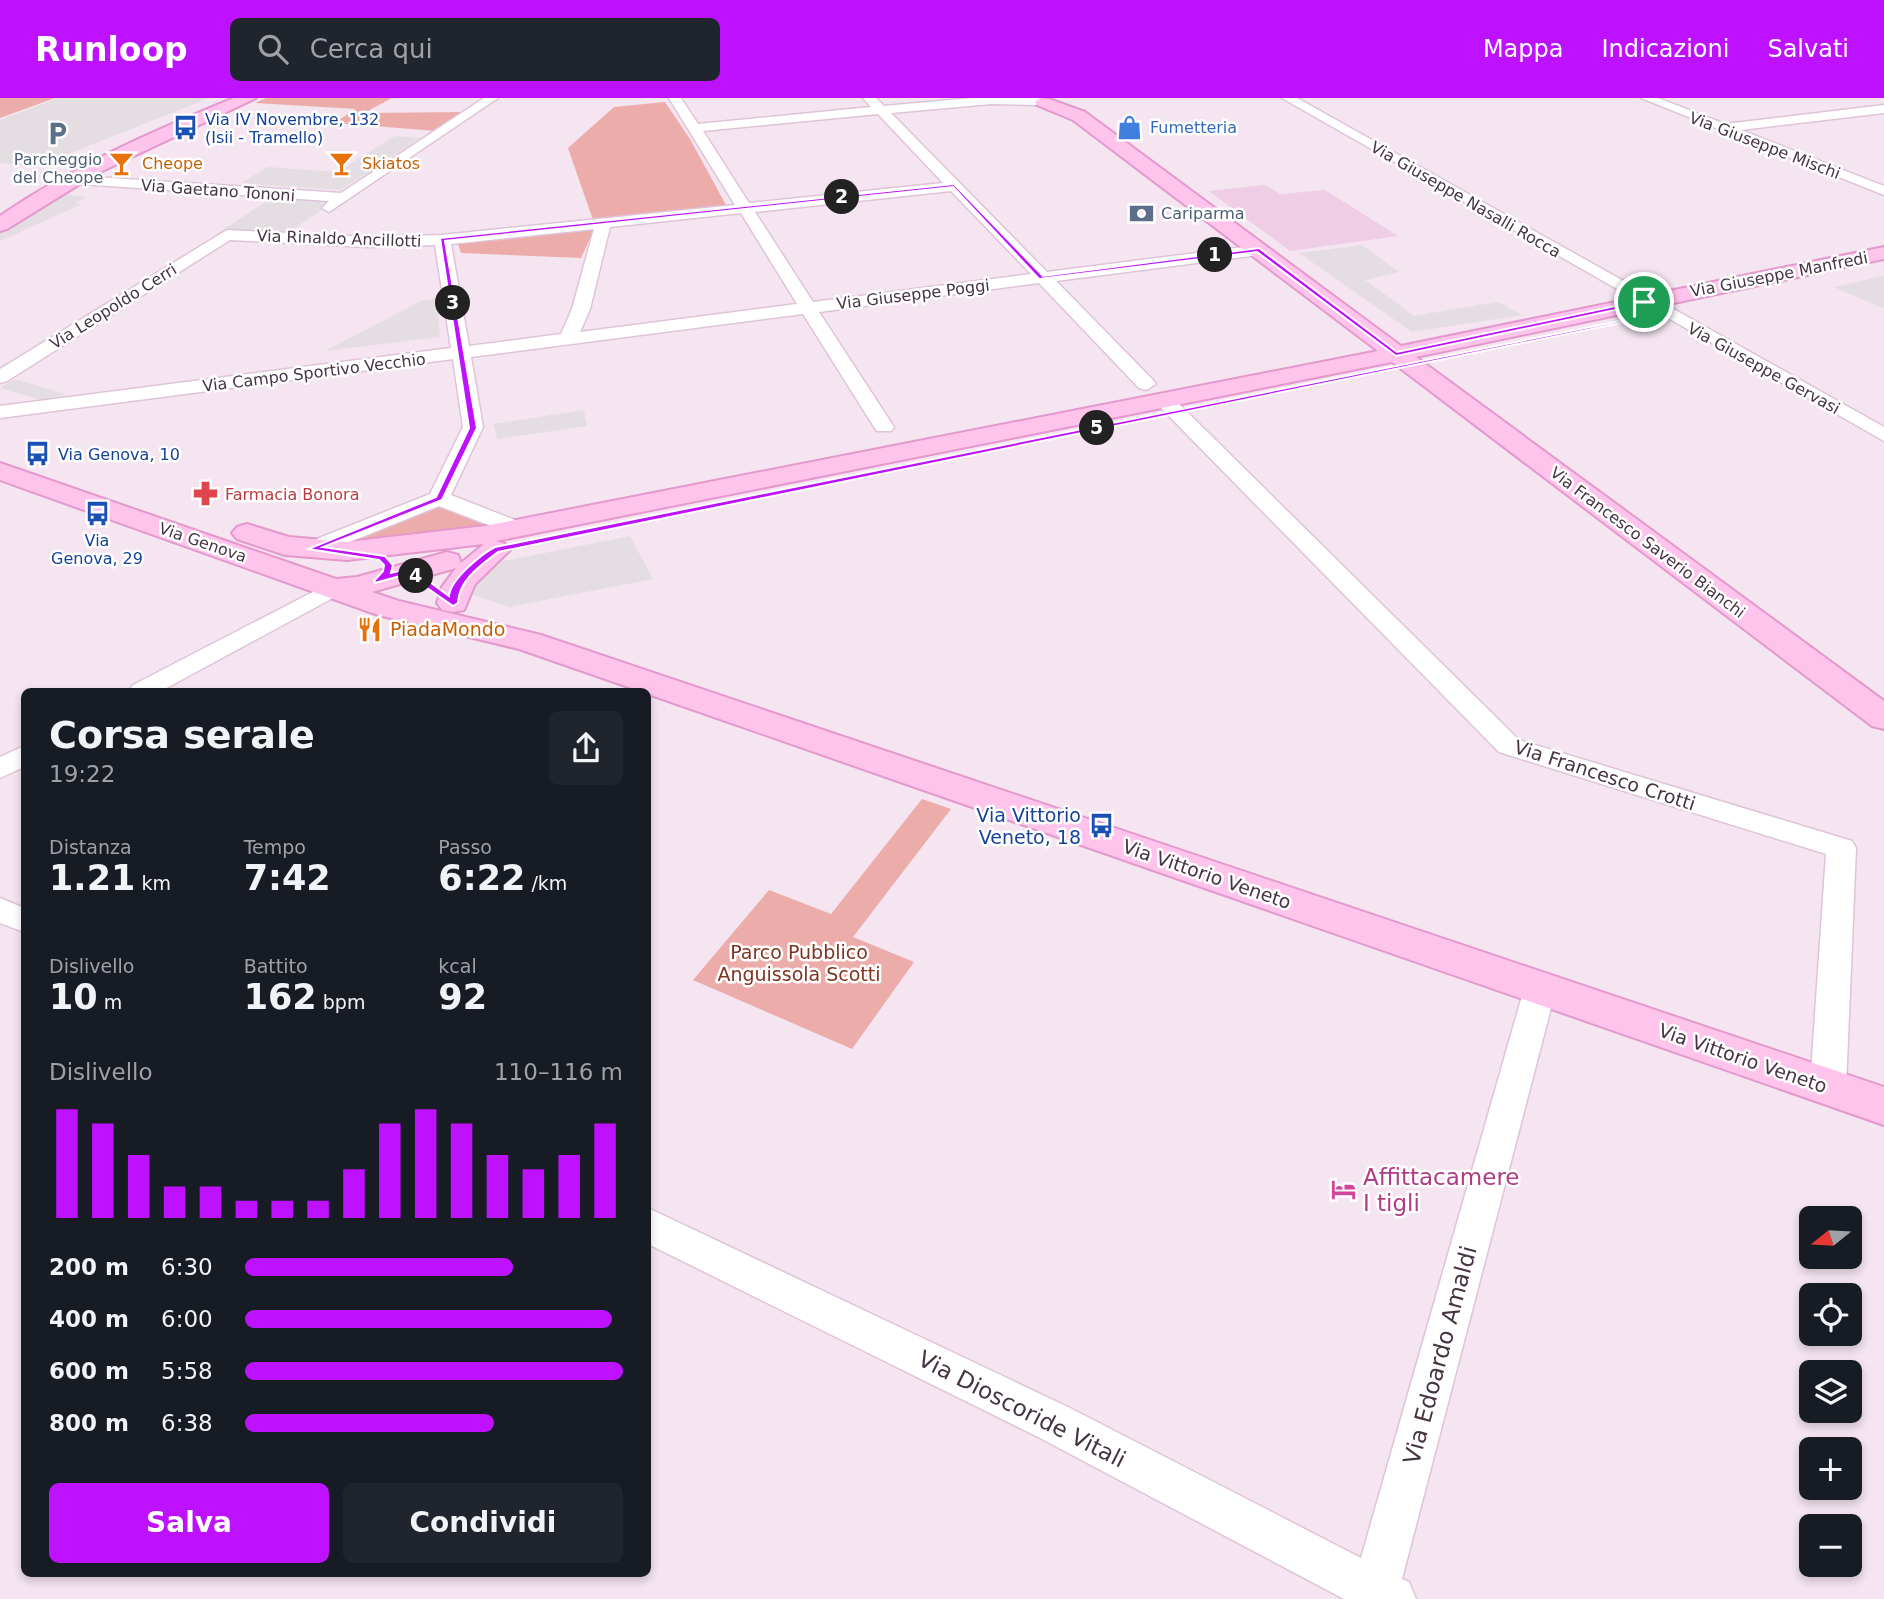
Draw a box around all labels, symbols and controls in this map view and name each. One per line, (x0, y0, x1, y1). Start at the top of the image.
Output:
search box (230, 18, 720, 81)
text: Runloop (35, 30, 188, 69)
icon: search (254, 30, 292, 68)
text: Cerca qui (310, 34, 433, 64)
text: Mappa (1483, 35, 1563, 63)
text: Indicazioni (1601, 35, 1729, 63)
text: Salvati (1767, 35, 1849, 63)
street label: Via Giuseppe Mischi (1687, 108, 1843, 183)
place label: Via IV Novembre, 132 (Isii - Tramello) (205, 110, 379, 147)
shop icon: Fumetteria (1116, 113, 1144, 141)
bus stop icon: Via IV Novembre, 132 (Isii - Tramello) (171, 114, 199, 142)
place label: Fumetteria (1150, 118, 1237, 137)
parking icon: Parcheggio del Cheope (44, 119, 72, 147)
street label: Via Giuseppe Nasalli Rocca (1367, 137, 1564, 262)
bar icon: Cheope (108, 149, 136, 177)
bar icon: Skiatos (328, 149, 356, 177)
place label: Parcheggio del Cheope (13, 150, 103, 187)
place label: Cheope (142, 154, 203, 173)
place label: Skiatos (362, 154, 420, 173)
street label: Via Gaetano Tononi (140, 176, 296, 205)
pin: 2 (824, 180, 860, 214)
text: 2 (835, 185, 848, 207)
bank icon: Cariparma (1127, 199, 1155, 227)
place label: Cariparma (1161, 204, 1245, 223)
street label: Via Rinaldo Ancillotti (256, 226, 422, 251)
pin: 1 (1198, 238, 1232, 272)
text: 1 (1208, 243, 1221, 265)
street label: Via Giuseppe Manfredi (1689, 248, 1869, 301)
street label: Via Leopoldo Cerri (46, 260, 180, 353)
pin (1614, 272, 1674, 332)
street label: Via Giuseppe Poggi (835, 276, 991, 313)
icon: arrive (1625, 283, 1663, 321)
pin: 3 (435, 286, 470, 320)
text: 3 (446, 291, 459, 313)
street label: Via Giuseppe Gervasi (1684, 319, 1843, 418)
street label: Via Campo Sportivo Vecchio (201, 349, 427, 396)
pin: 5 (1080, 410, 1114, 446)
text: 5 (1090, 416, 1103, 438)
bus stop icon: Via Genova, 10 (24, 440, 52, 468)
place label: Via Genova, 10 (58, 445, 180, 464)
street label: Via Francesco Saverio Bianchi (1547, 463, 1749, 622)
pharmacy icon: Farmacia Bonora (191, 480, 219, 508)
place label: Farmacia Bonora (225, 485, 359, 504)
bus stop icon: Via Genova, 29 (83, 500, 111, 528)
street label: Via Genova (157, 519, 249, 566)
place label: Via Genova, 29 (51, 531, 143, 568)
pin: 4 (398, 559, 434, 594)
text: 4 (409, 564, 422, 586)
restaurant icon: PiadaMondo (356, 615, 384, 643)
place label: PiadaMondo (390, 618, 505, 640)
button: share (549, 711, 623, 785)
text: Corsa serale (49, 713, 315, 757)
street label: Via Francesco Crotti (1512, 735, 1698, 815)
text: 19:22 (49, 761, 115, 787)
place label: Via Vittorio Veneto, 18 (976, 804, 1081, 848)
bus stop icon: Via Vittorio Veneto, 18 (1087, 812, 1115, 840)
street label: Via Vittorio Veneto (1120, 835, 1294, 913)
text: Distanza (49, 836, 132, 858)
text: Tempo (244, 836, 306, 858)
text: Passo (438, 836, 492, 858)
text: 1.21 (49, 858, 135, 898)
text: 7:42 (244, 858, 331, 898)
text: 6:22 (438, 858, 525, 898)
text: km (135, 872, 171, 894)
text: /km (525, 872, 567, 894)
park label: Parco Pubblico Anguissola Scotti (717, 941, 881, 985)
text: Dislivello (49, 955, 134, 977)
text: Battito (244, 955, 308, 977)
text: kcal (438, 955, 477, 977)
text: 10 (49, 977, 98, 1017)
text: 162 (244, 977, 317, 1017)
text: 92 (438, 977, 487, 1017)
text: m (98, 991, 122, 1013)
text: bpm (317, 991, 365, 1013)
street label: Via Vittorio Veneto (1656, 1019, 1830, 1097)
text: Dislivello (49, 1059, 152, 1085)
text: 110–116 m (494, 1059, 623, 1085)
place label: Affittacamere I tigli (1363, 1164, 1520, 1216)
hotel icon: Affittacamere I tigli (1329, 1176, 1357, 1204)
north arrow (1799, 1206, 1862, 1269)
map controls (1799, 1206, 1862, 1577)
street label: Via Edoardo Amaldi (1398, 1243, 1482, 1467)
text: 200 m (49, 1254, 129, 1280)
text: 6:30 (161, 1254, 213, 1280)
button: locate (1799, 1283, 1862, 1346)
text: 400 m (49, 1306, 129, 1332)
text: 6:00 (161, 1306, 213, 1332)
street label: Via Dioscoride Vitali (914, 1345, 1130, 1473)
text: 600 m (49, 1358, 129, 1384)
text: 5:58 (161, 1358, 213, 1384)
button: layers (1799, 1360, 1862, 1423)
text: 800 m (49, 1410, 129, 1436)
text: 6:38 (161, 1410, 213, 1436)
button: + (1799, 1437, 1862, 1500)
button: Salva (49, 1483, 329, 1563)
button: Condividi (343, 1483, 623, 1563)
button: − (1799, 1514, 1862, 1577)

